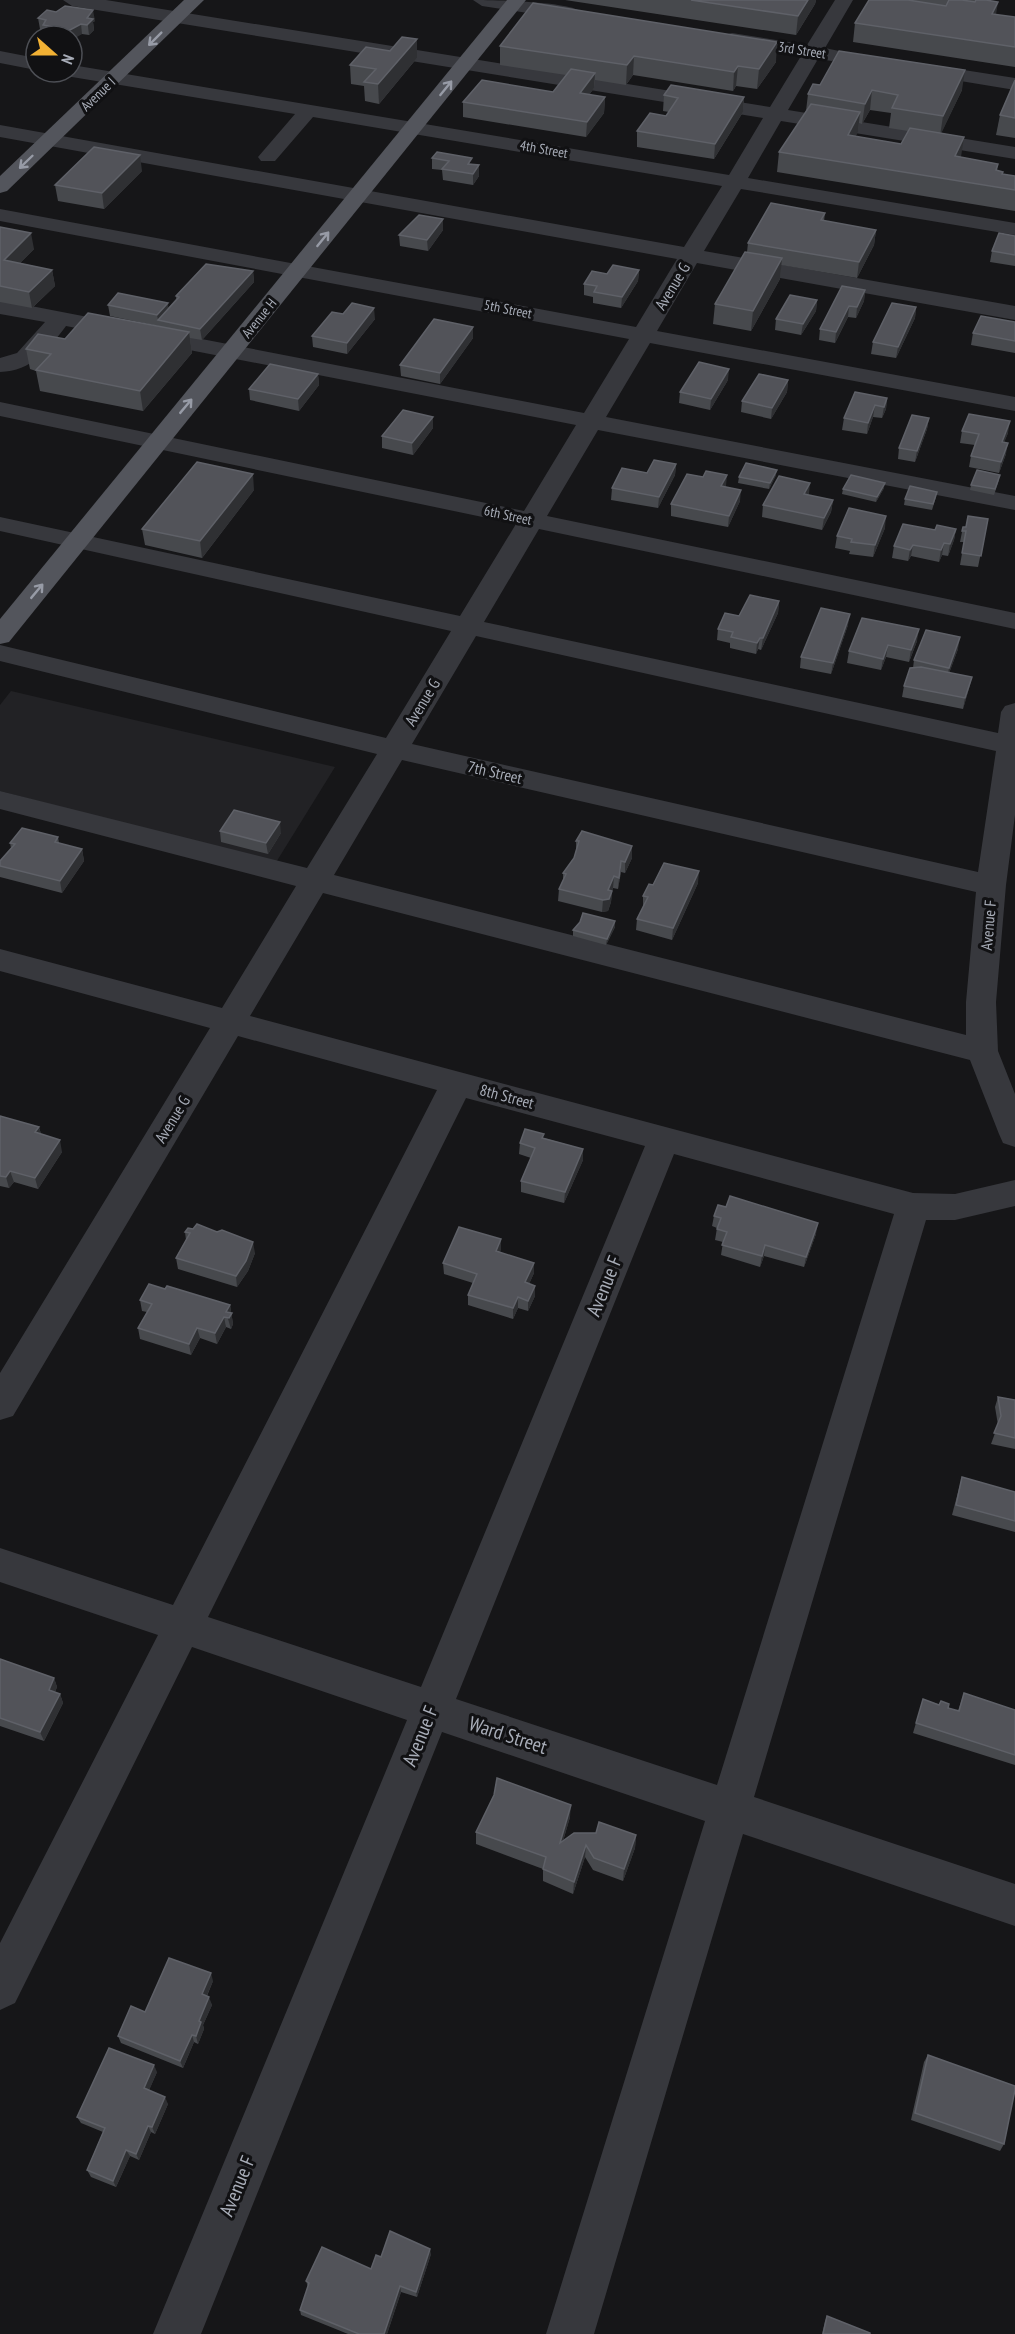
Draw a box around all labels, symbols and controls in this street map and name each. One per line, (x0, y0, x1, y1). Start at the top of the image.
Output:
north arrow (24, 24, 84, 84)
one-way arrow (147, 32, 162, 46)
street label: 3rd Street (777, 37, 827, 63)
text: N (57, 52, 79, 67)
street label: Avenue I (77, 73, 119, 115)
one-way arrow (439, 81, 453, 96)
street label: 4th Street (519, 136, 569, 162)
one-way arrow (19, 155, 34, 169)
one-way arrow (316, 232, 330, 247)
street label: Avenue G (650, 259, 694, 313)
street label: Avenue H (238, 295, 280, 341)
street label: 5th Street (483, 296, 534, 322)
one-way arrow (179, 399, 193, 414)
street label: 6th Street (483, 501, 534, 529)
one-way arrow (31, 583, 44, 599)
street label: Avenue G (400, 675, 444, 729)
street label: 7th Street (466, 756, 525, 788)
street label: Avenue F (976, 899, 1000, 951)
street label: 8th Street (478, 1079, 537, 1113)
street label: Avenue G (150, 1092, 194, 1146)
street label: Avenue F (580, 1252, 628, 1320)
street label: Avenue F (396, 1702, 444, 1770)
street label: Ward Street (466, 1710, 551, 1760)
street label: Avenue F (213, 2152, 261, 2220)

